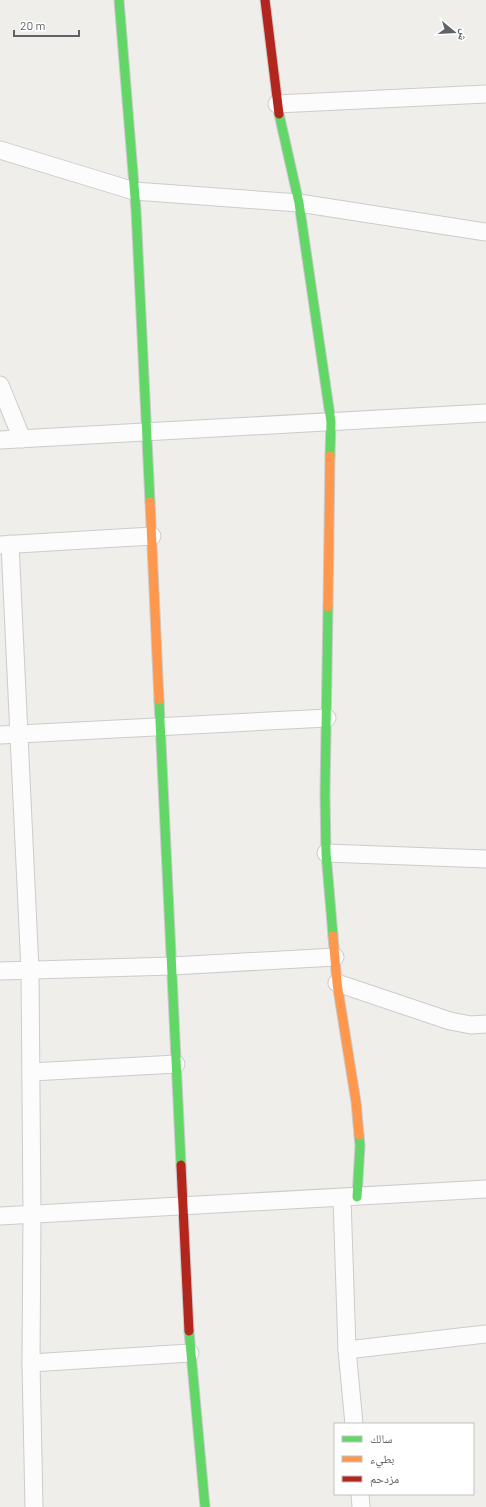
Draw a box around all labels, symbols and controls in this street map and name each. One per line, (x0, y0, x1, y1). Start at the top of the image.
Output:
scale bar (14, 12, 79, 38)
north arrow (434, 12, 474, 52)
text: 20 m (20, 18, 46, 32)
text: ش (454, 27, 472, 43)
legend (334, 1423, 474, 1495)
text: سالك (370, 1431, 392, 1445)
text: بطيء (370, 1451, 394, 1469)
text: مزدحم (370, 1471, 399, 1487)

